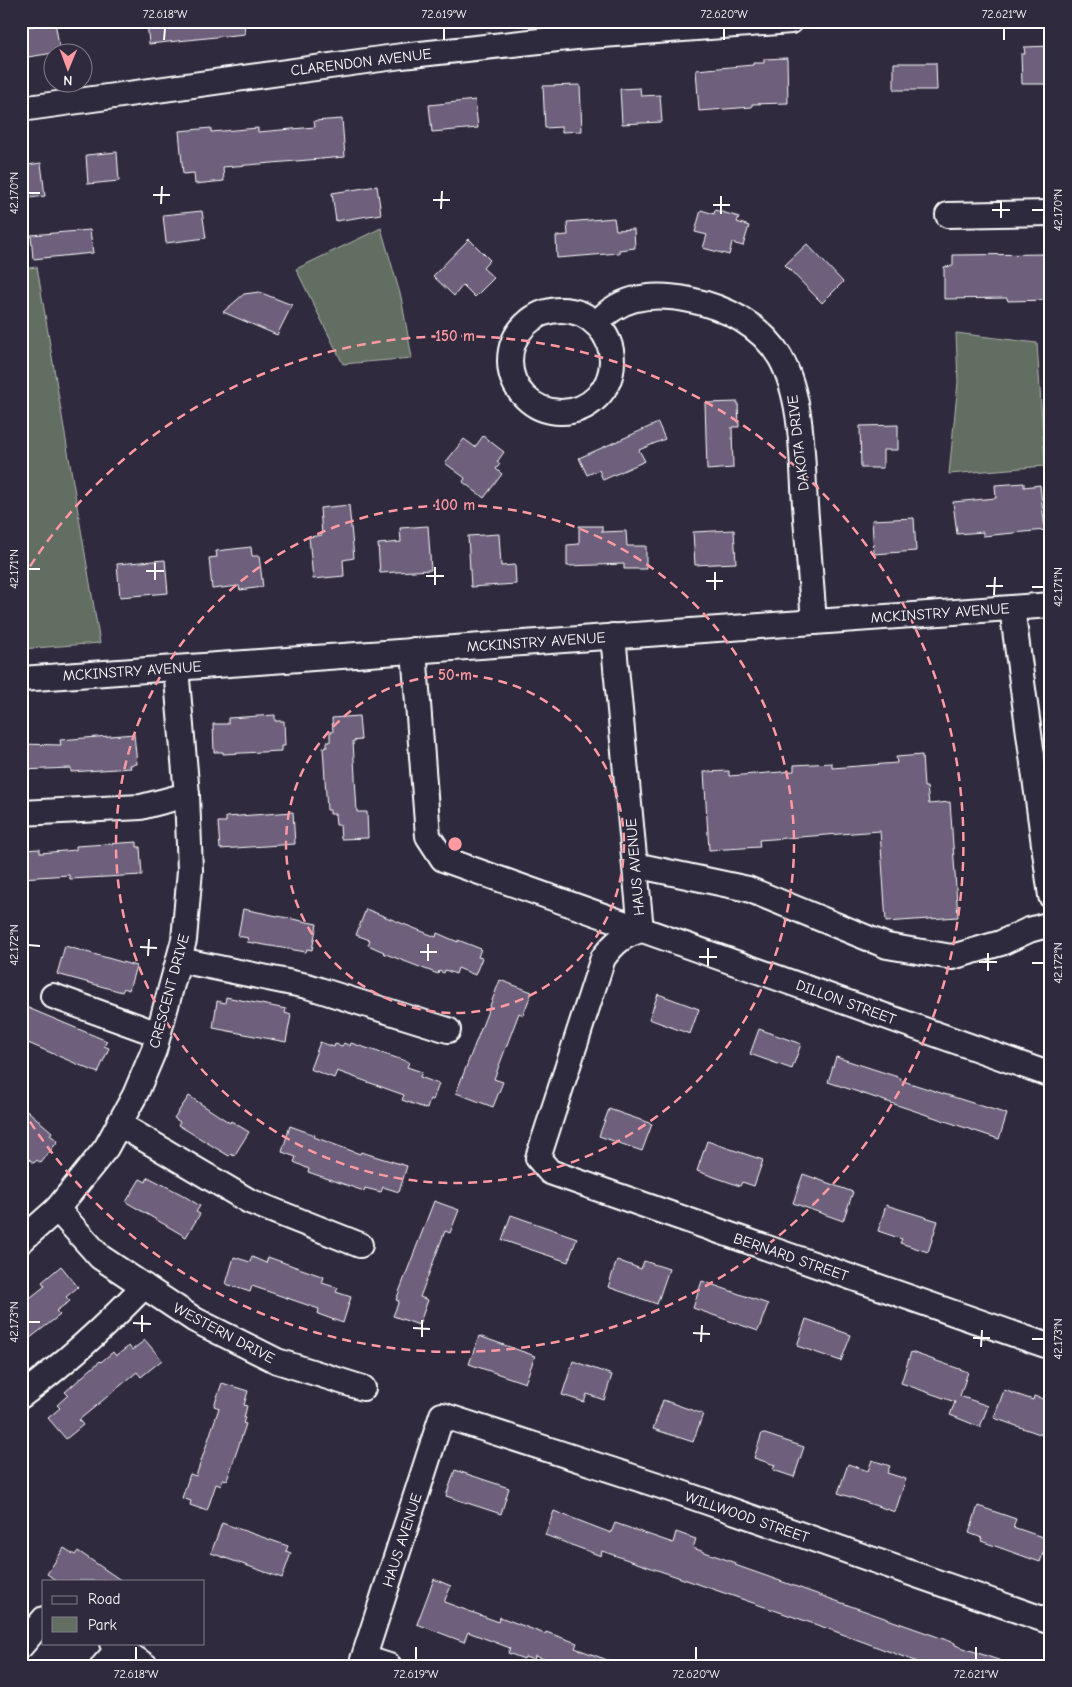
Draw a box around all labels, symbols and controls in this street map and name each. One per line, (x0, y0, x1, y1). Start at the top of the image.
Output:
text: 72.618°W (143, 7, 188, 21)
text: 72.619°W (422, 7, 467, 21)
text: 72.620°W (700, 7, 748, 21)
text: 72.621°W (982, 7, 1027, 21)
north arrow (42, 42, 92, 92)
street label: CLARENDON AVENUE (290, 44, 432, 80)
text: N (63, 72, 72, 89)
text: 42.170°N (7, 172, 21, 214)
text: 42.170°N (1051, 189, 1065, 231)
text: 150 m (435, 327, 475, 345)
street label: DAKOTA DRIVE (783, 394, 813, 492)
text: 100 m (435, 496, 475, 514)
text: 42.171°N (7, 549, 21, 589)
text: 42.171°N (1051, 567, 1065, 607)
street label: MCKINSTRY AVENUE (870, 599, 1010, 627)
street label: MCKINSTRY AVENUE (466, 628, 606, 656)
street label: MCKINSTRY AVENUE (62, 657, 202, 685)
text: 50 m (438, 666, 472, 684)
street label: HAUS AVENUE (622, 818, 648, 916)
centre of rings (446, 835, 464, 853)
text: 42.172°N (7, 924, 21, 966)
street label: CRESCENT DRIVE (145, 932, 193, 1050)
text: 42.172°N (1051, 942, 1065, 984)
street label: DILLON STREET (794, 976, 899, 1028)
street label: BERNARD STREET (731, 1229, 851, 1285)
street label: WESTERN DRIVE (170, 1299, 278, 1367)
text: 42.173°N (7, 1301, 21, 1343)
text: 42.173°N (1051, 1318, 1065, 1360)
street label: WILLWOOD STREET (683, 1487, 812, 1547)
street label: HAUS AVENUE (378, 1491, 426, 1589)
legend (42, 1580, 205, 1644)
text: Road (88, 1590, 120, 1608)
text: Park (88, 1616, 117, 1634)
text: 72.618°W (114, 1667, 159, 1681)
text: 72.619°W (394, 1667, 439, 1681)
text: 72.620°W (672, 1667, 720, 1681)
text: 72.621°W (954, 1667, 999, 1681)

